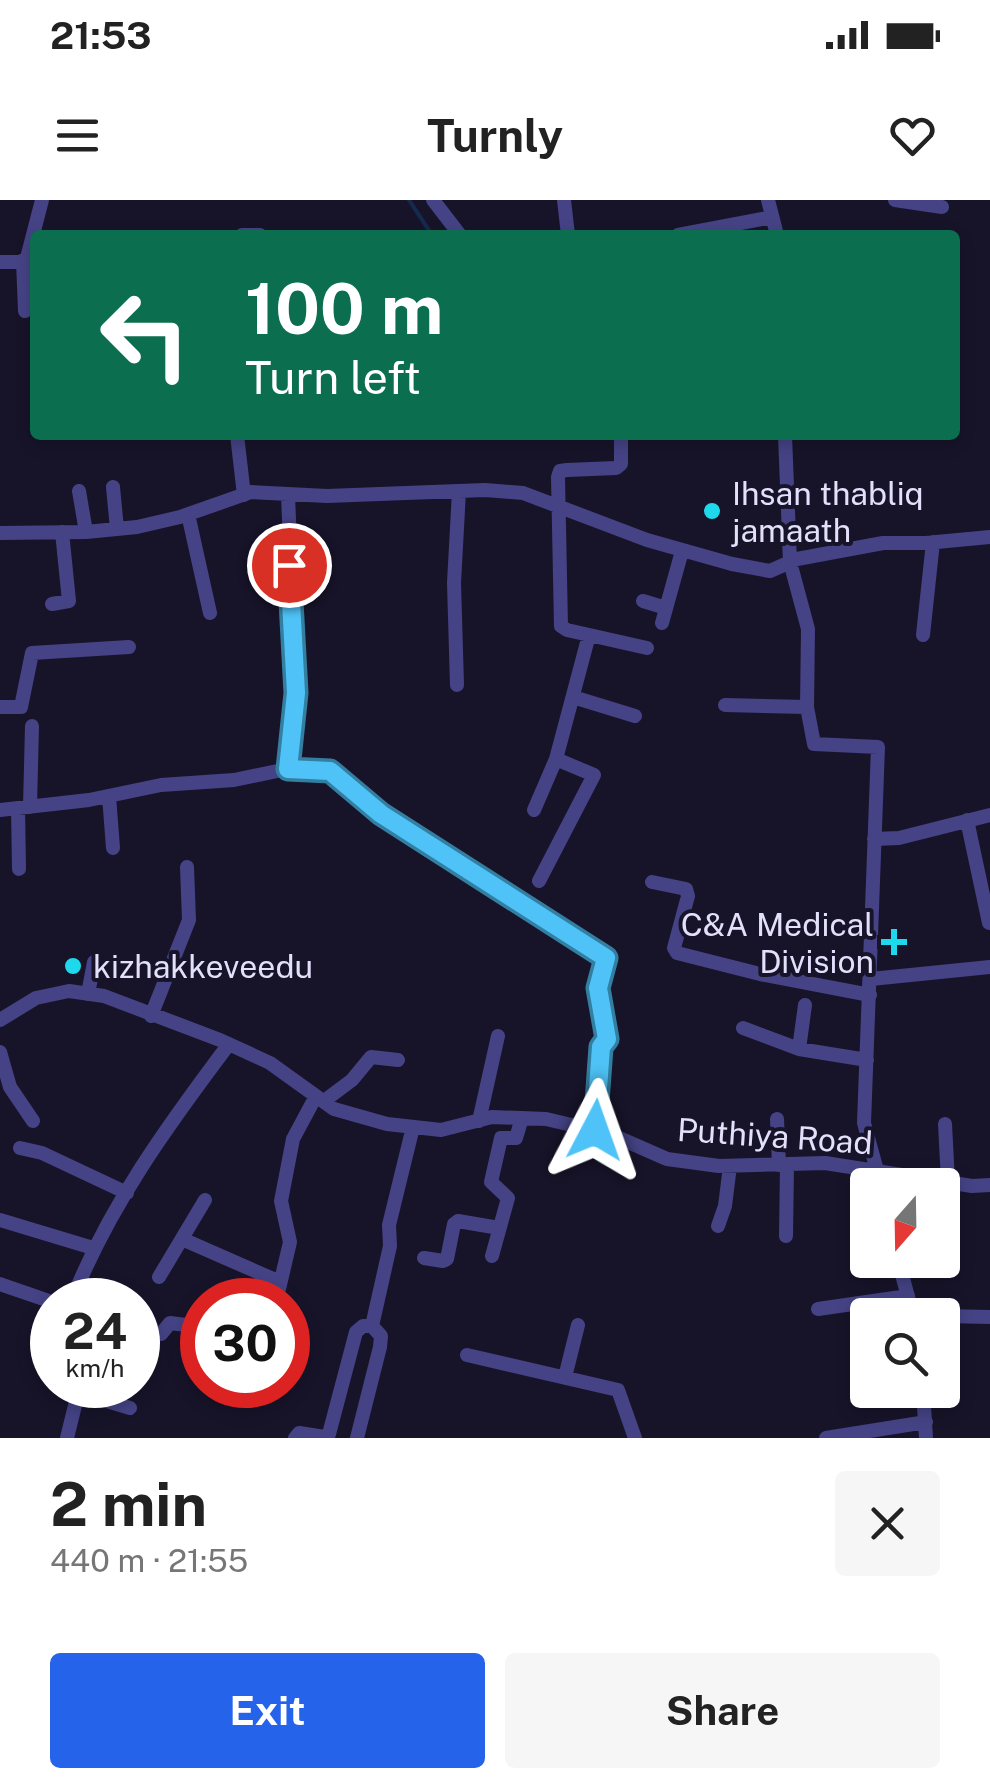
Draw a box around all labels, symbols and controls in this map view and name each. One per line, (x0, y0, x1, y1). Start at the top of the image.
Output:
text: 21:53 (50, 13, 152, 58)
icon: menu (50, 108, 105, 163)
icon: heart (885, 108, 940, 163)
text: Turnly (427, 109, 563, 162)
text: 100 m (245, 267, 443, 350)
icon: left (80, 270, 210, 400)
text: Turn left (245, 351, 421, 404)
place label: Ihsan thabliq jamaath (731, 475, 924, 549)
marker: Ihsan thabliq jamaath (701, 500, 723, 522)
pin (247, 523, 332, 608)
icon: arrive (262, 538, 317, 593)
place label: C&A Medical Division (681, 906, 874, 980)
marker: C&A Medical Division (883, 931, 905, 953)
place label: kizhakkeveedu (93, 948, 313, 985)
marker: kizhakkeveedu (62, 955, 84, 977)
position arrow (543, 1078, 647, 1182)
street label: Puthiya Road (676, 1111, 874, 1161)
north arrow (850, 1168, 960, 1278)
map controls (850, 1168, 960, 1408)
speed limit sign: 30 (180, 1278, 310, 1408)
button: search (850, 1298, 960, 1408)
text: 24 (63, 1301, 127, 1360)
text: km/h (66, 1353, 124, 1383)
text: 2 min (50, 1469, 207, 1540)
button: close (835, 1471, 940, 1576)
text: 440 m · 21:55 (50, 1542, 248, 1579)
button: Exit (50, 1653, 485, 1768)
button: Share (505, 1653, 940, 1768)

